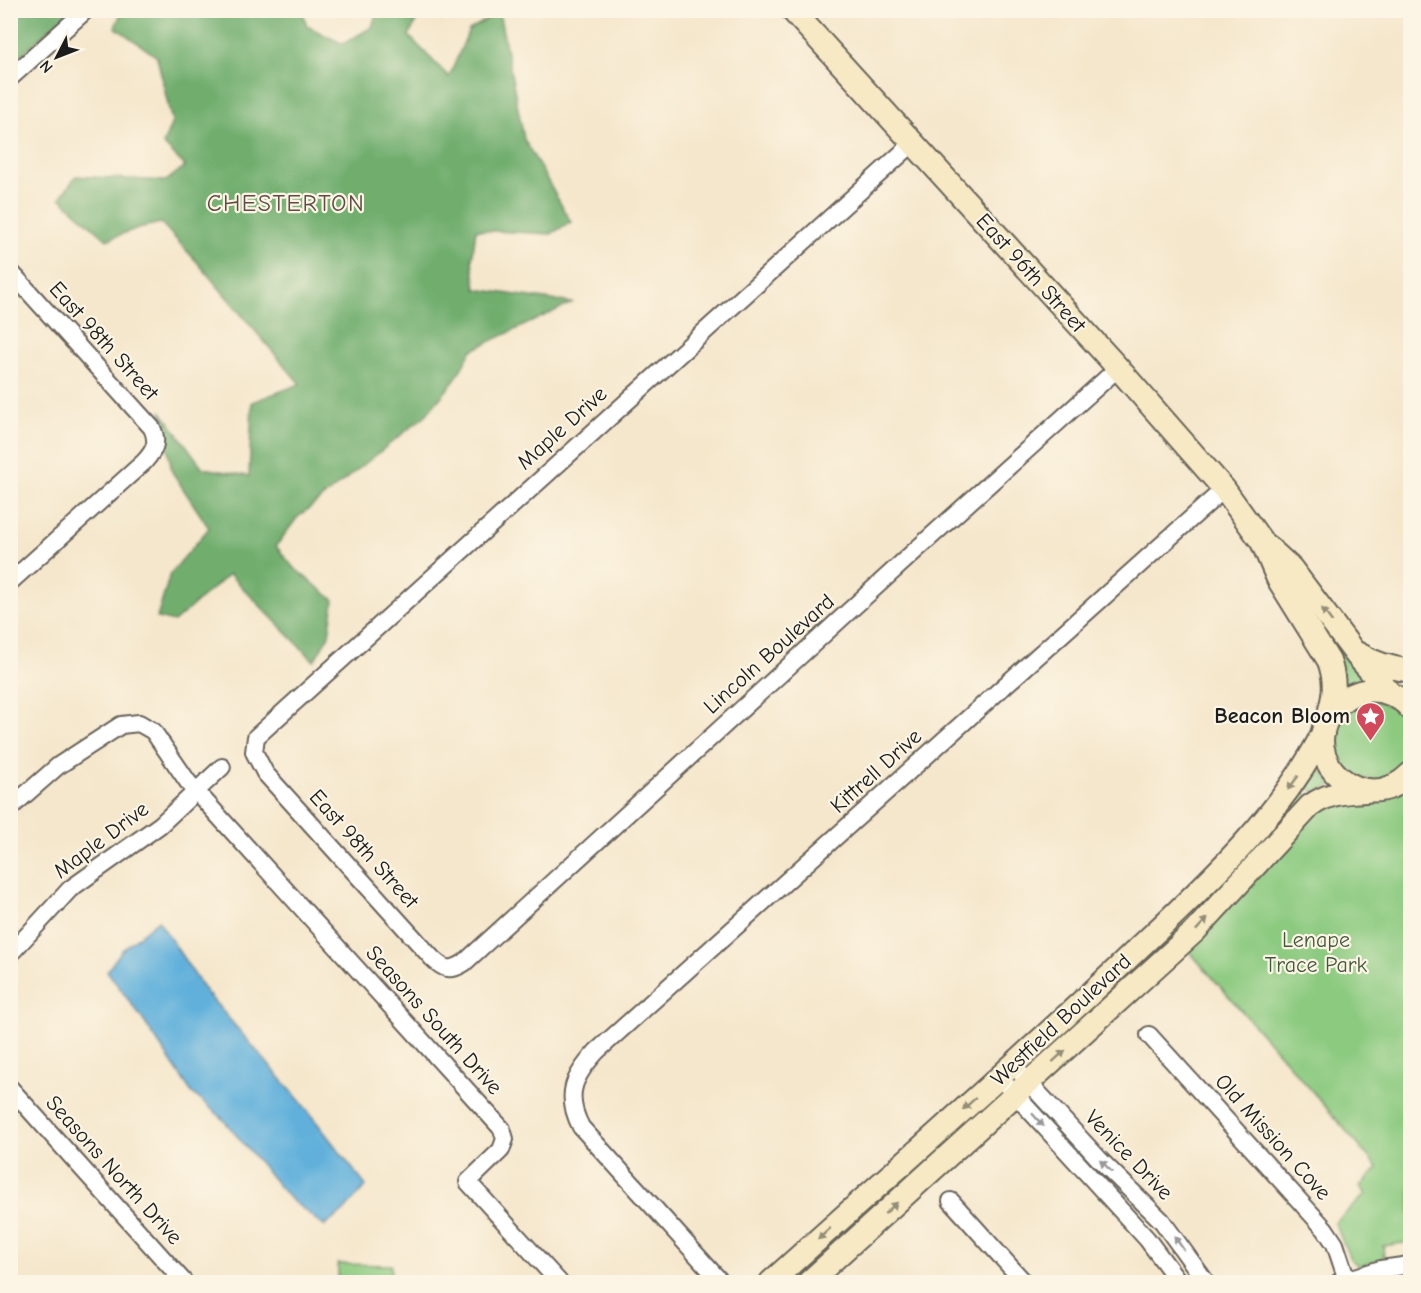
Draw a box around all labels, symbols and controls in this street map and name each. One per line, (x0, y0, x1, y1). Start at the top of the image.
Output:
north arrow (27, 27, 87, 87)
text: N (36, 56, 57, 76)
district label: CHESTERTON (207, 189, 365, 217)
street label: East 96th Street (971, 208, 1092, 339)
street label: East 98th Street (44, 276, 165, 406)
street label: Maple Drive (512, 381, 612, 475)
street label: Lincoln Boulevard (698, 588, 840, 720)
one-way arrow (1321, 608, 1333, 624)
place icon: Beacon Bloom (1355, 700, 1387, 742)
place label: Beacon Bloom (1214, 703, 1350, 729)
street label: Kittrell Drive (825, 723, 927, 819)
one-way arrow (1288, 776, 1300, 791)
street label: East 98th Street (304, 784, 425, 914)
street label: Maple Drive (48, 796, 154, 884)
one-way arrow (1195, 917, 1209, 931)
park label: Lenape Trace Park (1265, 927, 1367, 978)
street label: Seasons South Drive (360, 940, 508, 1100)
street label: Westfield Boulevard (985, 948, 1137, 1092)
one-way arrow (1051, 1050, 1066, 1063)
street label: Old Mission Cove (1210, 1069, 1336, 1205)
street label: Seasons North Drive (40, 1090, 188, 1250)
one-way arrow (962, 1097, 977, 1110)
street label: Venice Drive (1080, 1105, 1178, 1205)
one-way arrow (1031, 1113, 1045, 1128)
one-way arrow (1099, 1160, 1113, 1174)
one-way arrow (884, 1201, 899, 1215)
one-way arrow (817, 1227, 832, 1241)
one-way arrow (1173, 1236, 1185, 1252)

